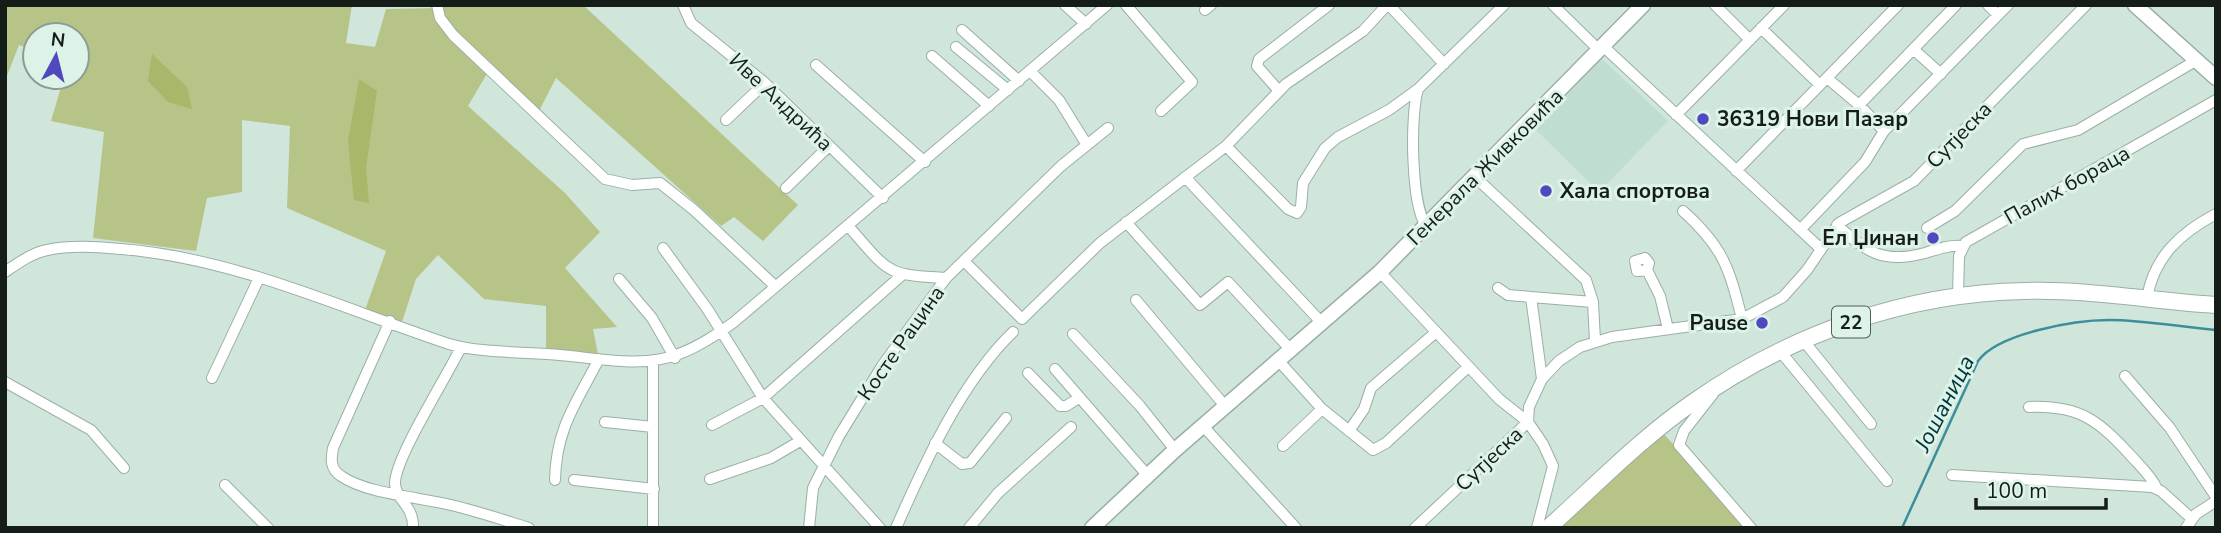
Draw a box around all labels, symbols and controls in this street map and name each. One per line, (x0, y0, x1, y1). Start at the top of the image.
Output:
north arrow (21, 21, 91, 91)
text: N (49, 26, 67, 54)
street label: Иве Андрића (723, 47, 839, 157)
street label: Генерала Живковића (1401, 83, 1569, 251)
street label: Сутјеска (1920, 95, 1998, 175)
place label: 36319 Нови Пазар (1717, 105, 1908, 133)
marker: 36319 Нови Пазар (1695, 111, 1711, 127)
street label: Палих бораца (1999, 139, 2135, 231)
place label: Хала спортова (1559, 177, 1710, 205)
marker: Хала спортова (1538, 183, 1554, 199)
place label: Ел Џинан (1822, 224, 1919, 252)
marker: Ел Џинан (1925, 230, 1941, 246)
street label: Косте Рацина (851, 280, 951, 406)
road number: 22 (1832, 306, 1870, 338)
place label: Pause (1690, 309, 1748, 337)
marker: Pause (1754, 315, 1770, 331)
water label: Јошаница (1906, 350, 1982, 458)
street label: Сутјеска (1449, 420, 1529, 498)
scale bar (1976, 466, 2106, 510)
text: 100 m (1986, 477, 2047, 505)

